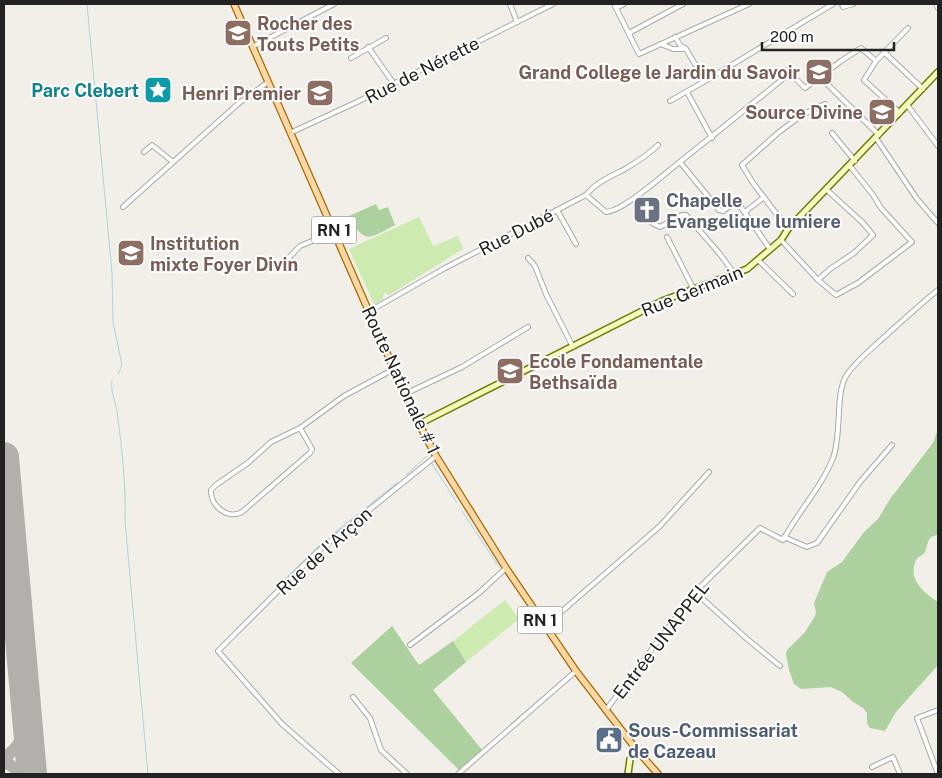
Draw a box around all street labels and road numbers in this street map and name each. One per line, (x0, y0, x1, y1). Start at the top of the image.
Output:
street label: Rue de Nérette (361, 32, 483, 108)
street label: Rue Dubé (475, 204, 557, 260)
road number: RN 1 (312, 216, 356, 244)
street label: Rue Germain (638, 261, 746, 321)
street label: Route Nationale # 1 (358, 303, 444, 457)
street label: Rue de l'Arçon (272, 503, 376, 599)
street label: Entrée UNAPPEL (609, 577, 713, 703)
road number: RN 1 (518, 606, 562, 634)

